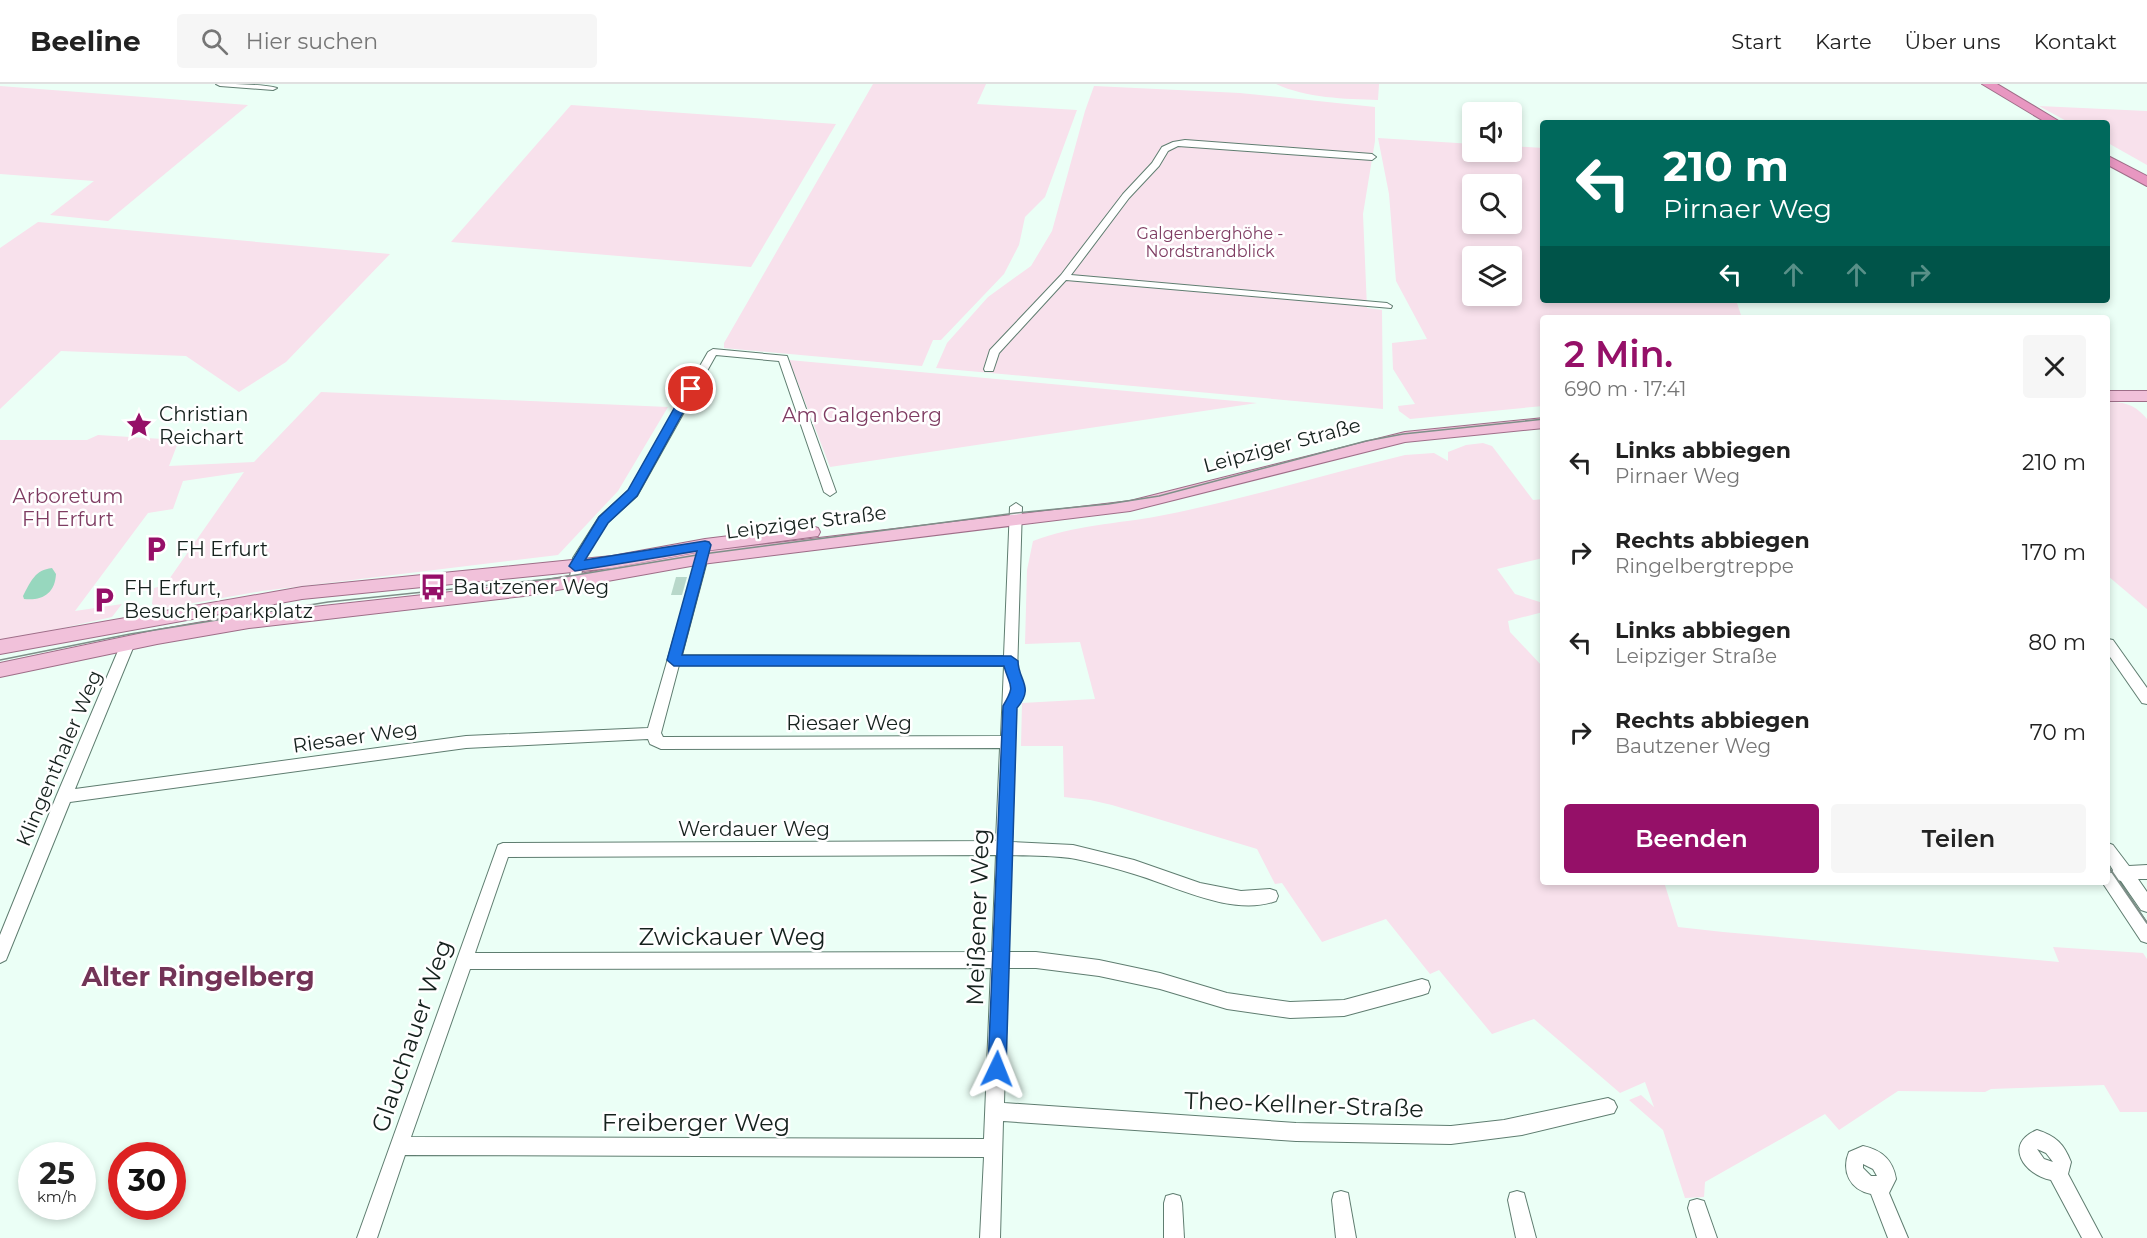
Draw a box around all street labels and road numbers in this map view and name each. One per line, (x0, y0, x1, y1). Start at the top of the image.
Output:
street label: Leipziger Straße (1201, 412, 1363, 478)
street label: Leipziger Straße (724, 500, 888, 544)
street label: Klingenthaler Weg (11, 666, 107, 850)
street label: Riesaer Weg (786, 711, 912, 735)
street label: Riesaer Weg (291, 716, 419, 758)
street label: Werdauer Weg (678, 817, 830, 841)
street label: Meißener Weg (960, 828, 995, 1006)
street label: Zwickauer Weg (638, 922, 826, 951)
street label: Glauchauer Weg (365, 936, 458, 1136)
street label: Theo-Kellner-Straße (1184, 1086, 1424, 1123)
street label: Freiberger Weg (602, 1108, 790, 1137)

